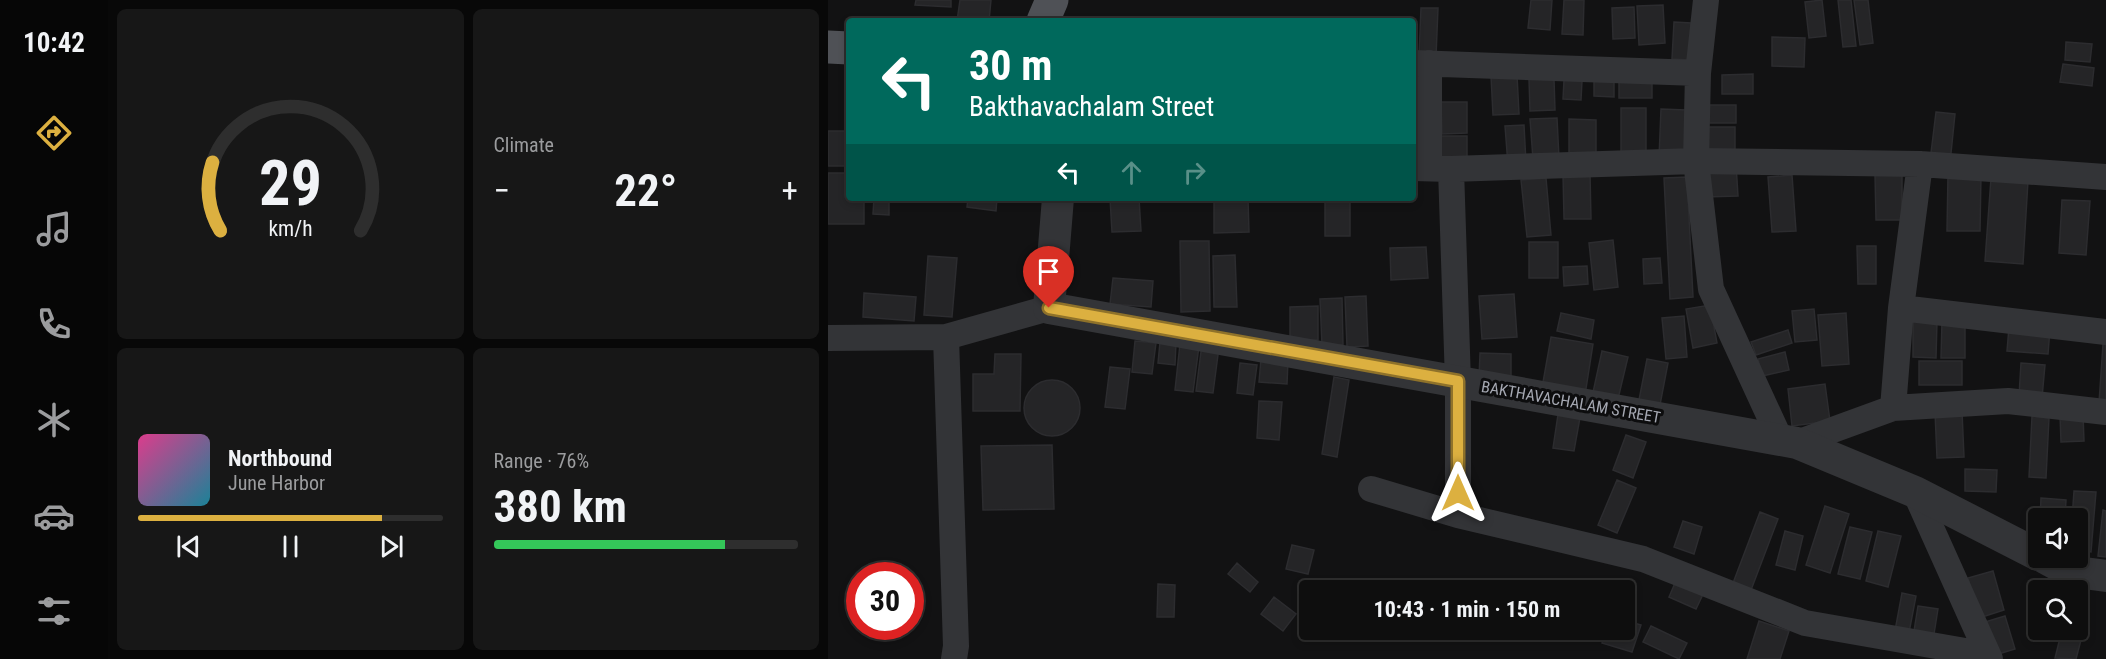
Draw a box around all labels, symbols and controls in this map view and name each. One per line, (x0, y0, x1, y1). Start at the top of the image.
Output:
text: 10:42 (23, 27, 85, 59)
text: 30 m (969, 41, 1052, 90)
icon: left (870, 42, 948, 120)
text: Bakthavachalam Street (969, 91, 1214, 123)
icon: directions (33, 112, 75, 154)
text: Climate (494, 133, 554, 157)
text: 29 (259, 147, 322, 220)
icon: left (1052, 156, 1085, 189)
icon: ahead (1115, 156, 1148, 189)
icon: right (1178, 156, 1211, 189)
text: 22° (614, 164, 677, 217)
text: − (494, 171, 510, 210)
text: + (782, 171, 798, 210)
icon: music (33, 208, 75, 250)
text: km/h (268, 216, 312, 241)
pin (1023, 246, 1074, 308)
icon: arrive (1032, 255, 1065, 288)
icon: phone (33, 303, 75, 345)
street label: BAKTHAVACHALAM STREET (1480, 377, 1662, 427)
icon: climate (33, 399, 75, 441)
text: Northbound (228, 446, 332, 471)
text: Range · 76% (494, 449, 589, 473)
position arrow (1426, 461, 1490, 525)
text: June Harbor (228, 471, 325, 495)
text: 380 km (494, 480, 627, 533)
icon: car (33, 495, 75, 537)
map controls (2028, 508, 2088, 640)
button: sound (2028, 508, 2088, 568)
icon: previous (172, 530, 205, 563)
icon: pause (274, 530, 307, 563)
icon: next (375, 530, 408, 563)
speed limit sign: 30 (846, 562, 924, 640)
button: search (2028, 580, 2088, 640)
icon: filters (33, 590, 75, 632)
text: 10:43 · 1 min · 150 m (1374, 597, 1560, 622)

